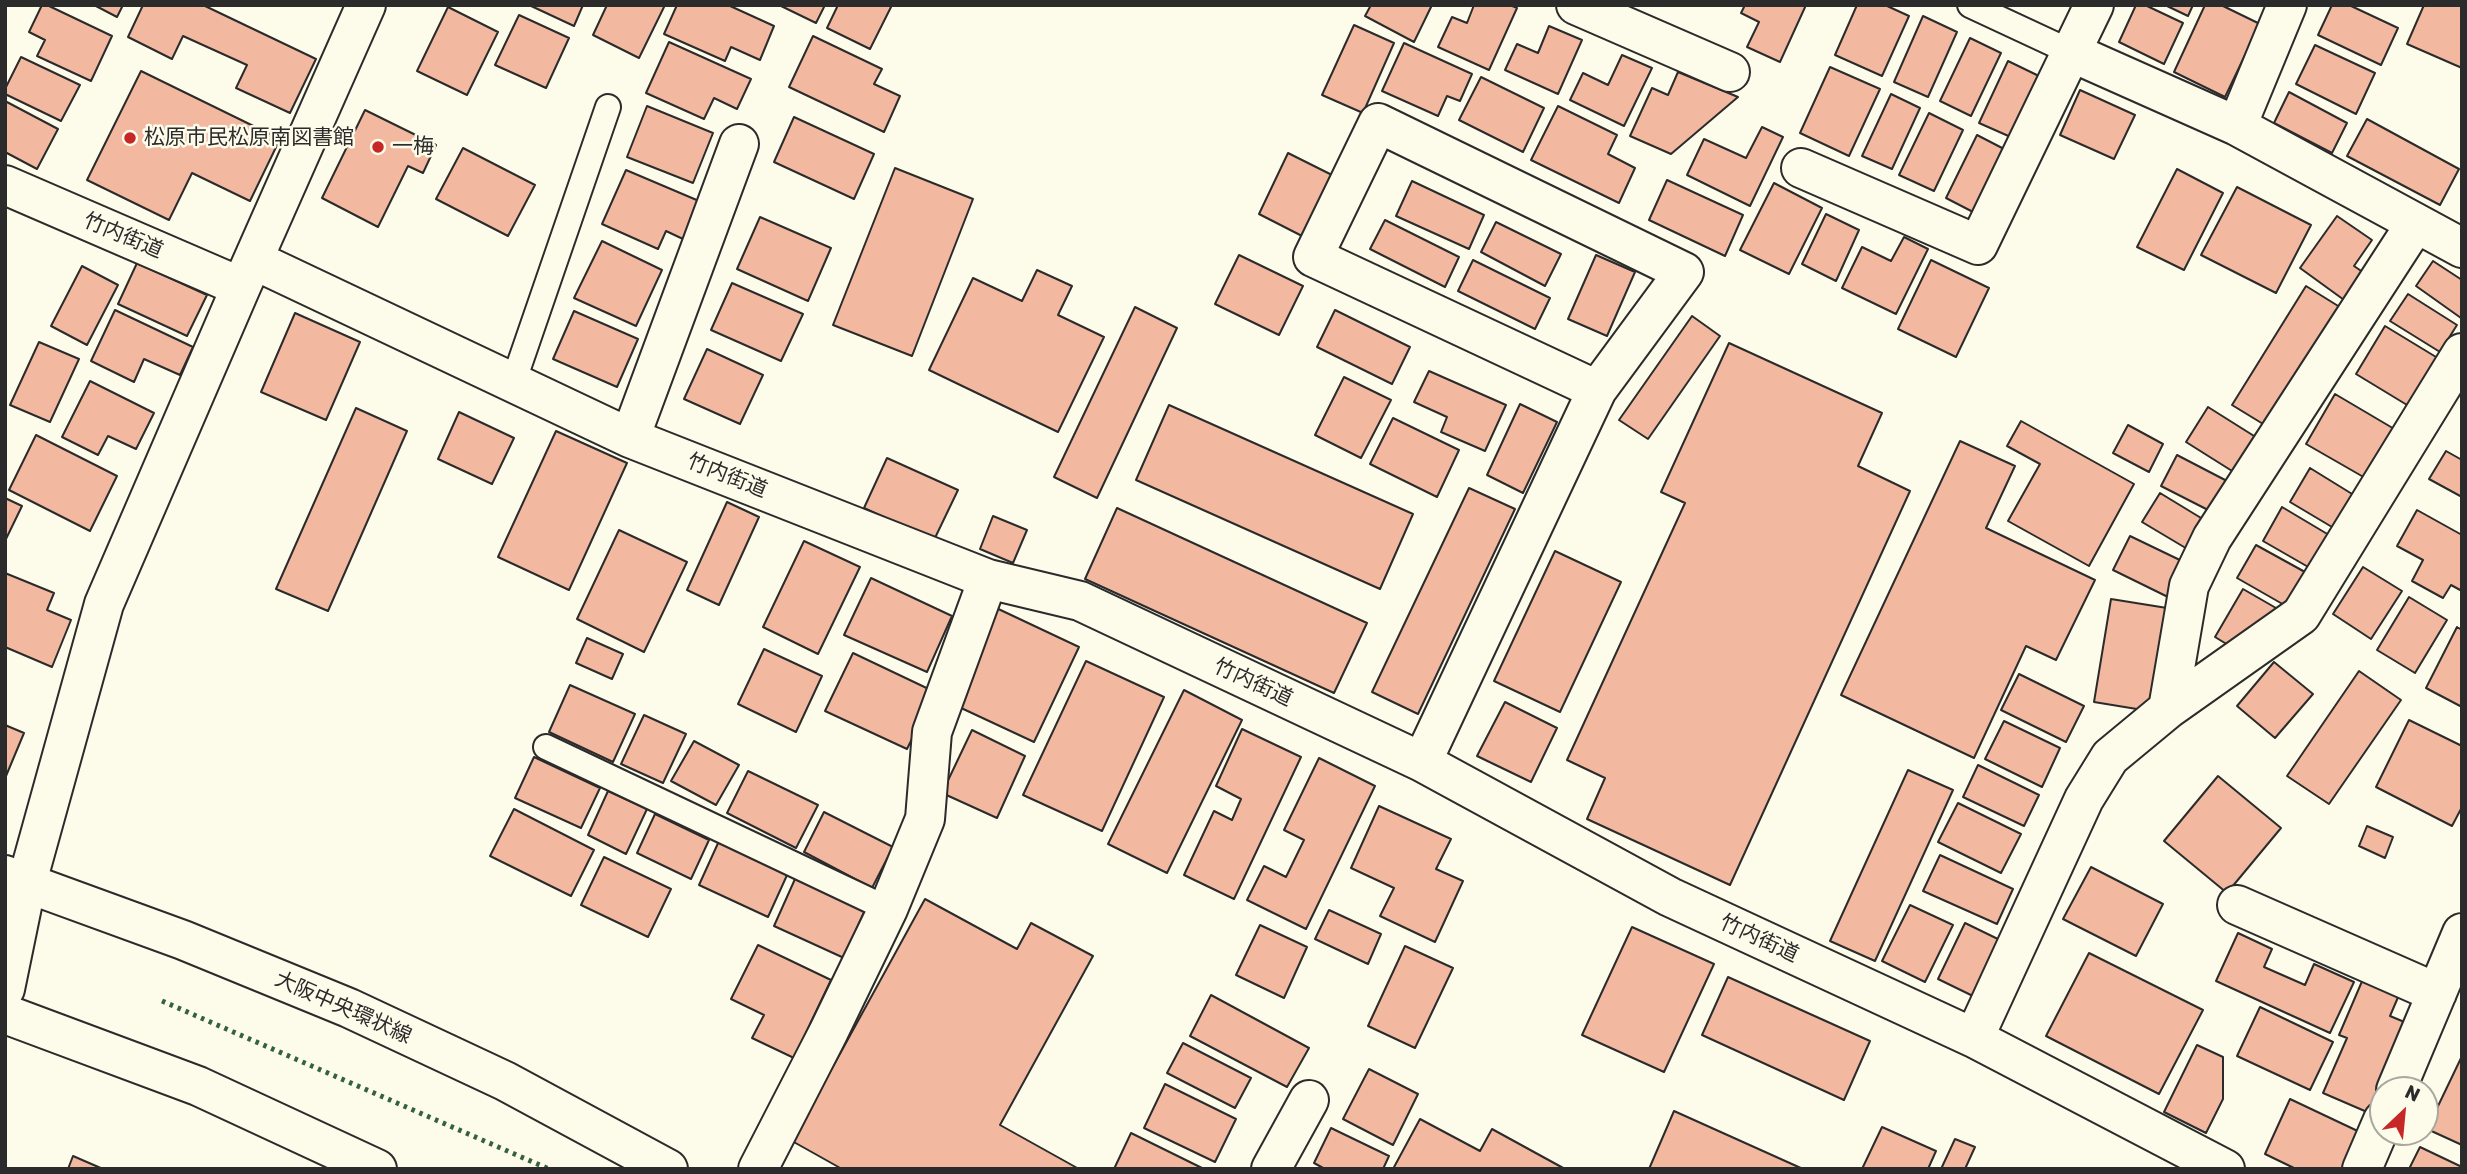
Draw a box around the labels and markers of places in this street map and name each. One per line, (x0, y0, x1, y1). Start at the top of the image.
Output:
place label: 松原市民松原南図書館 (144, 125, 354, 151)
marker: 松原市民松原南図書館 (122, 130, 138, 146)
place label: 一梅 (392, 134, 434, 160)
marker: 一梅 (370, 139, 386, 155)

